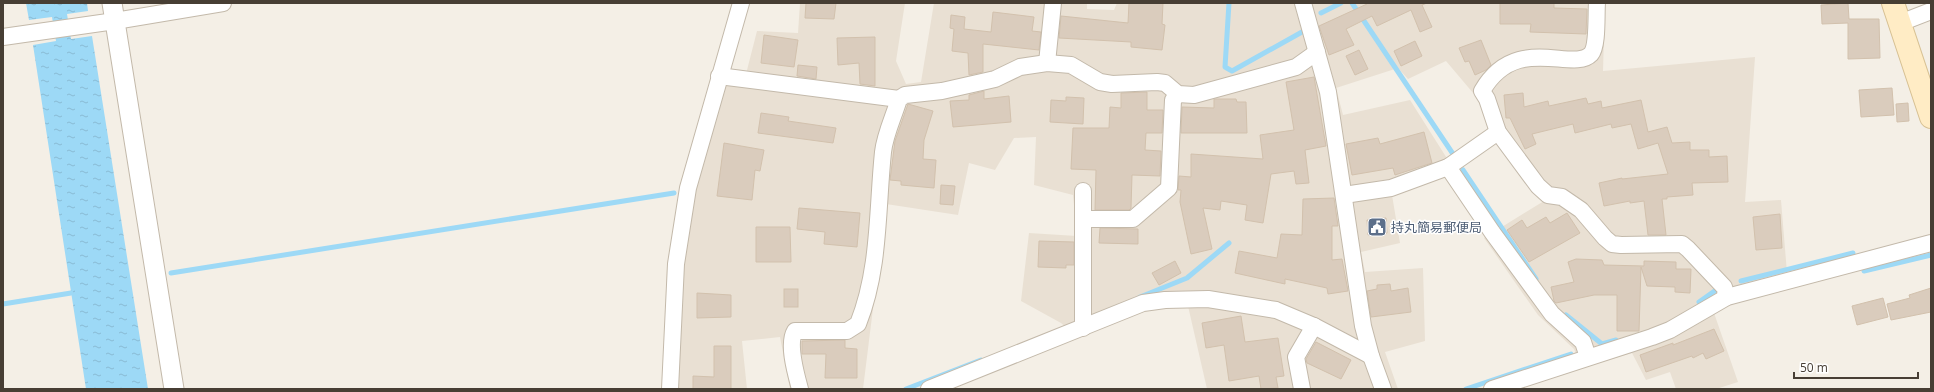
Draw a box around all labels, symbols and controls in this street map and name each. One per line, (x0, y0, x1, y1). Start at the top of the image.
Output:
public building icon: 持丸簡易郵便局 (1366, 216, 1388, 238)
place label: 持丸簡易郵便局 (1391, 218, 1482, 236)
scale bar (1794, 354, 1918, 380)
text: 50 m (1800, 359, 1828, 376)

